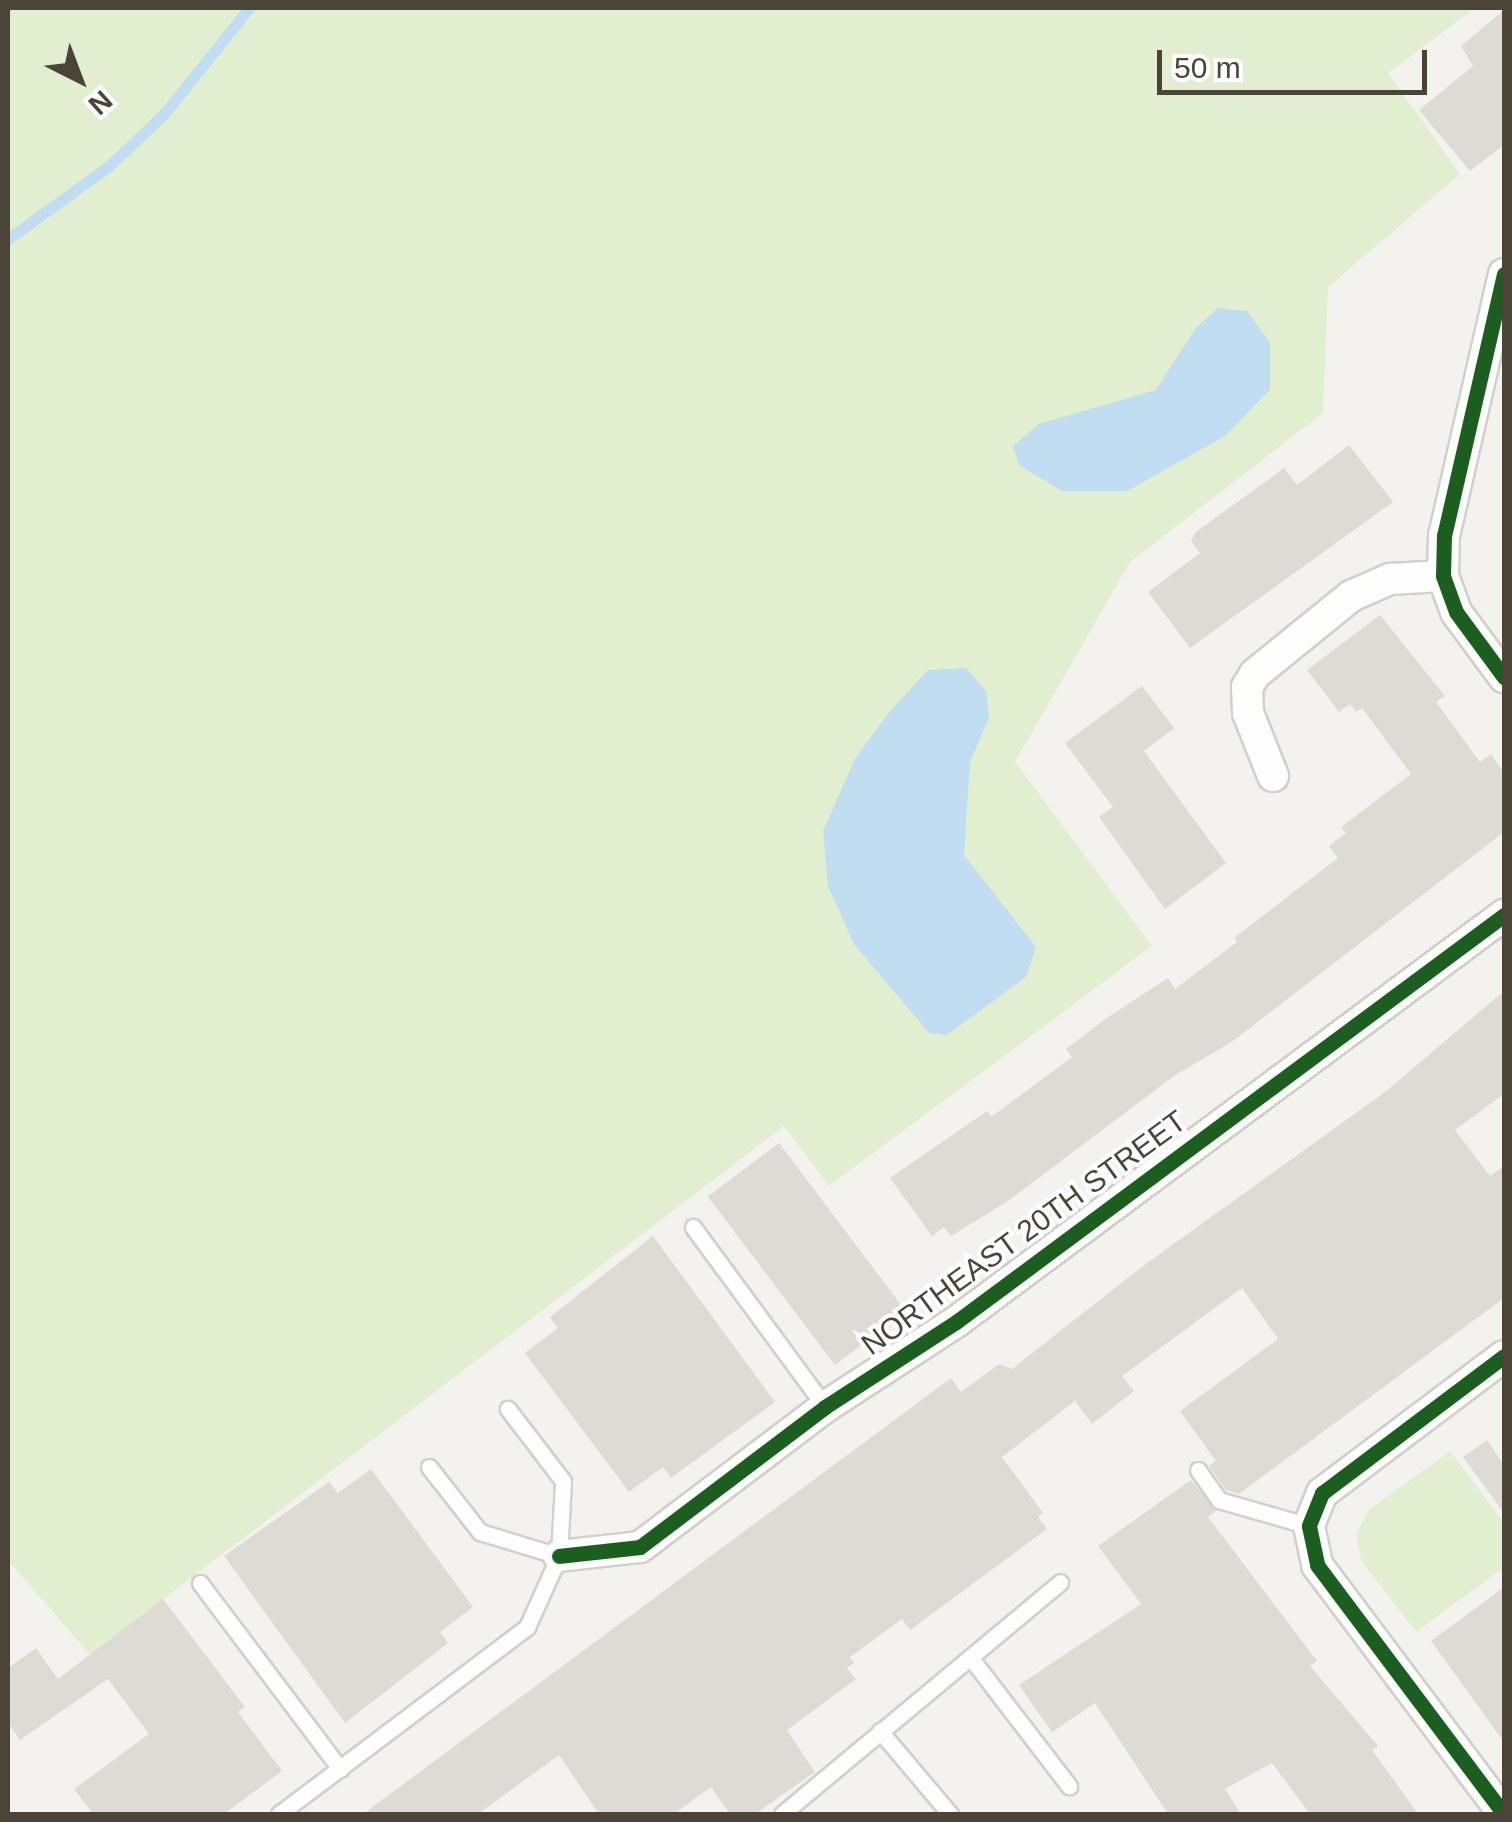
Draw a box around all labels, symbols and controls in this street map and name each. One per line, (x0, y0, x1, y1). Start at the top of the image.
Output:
north arrow (30, 30, 130, 130)
scale bar (1162, 30, 1432, 92)
text: 50 m (1174, 51, 1241, 84)
text: N (83, 84, 118, 121)
street label: NORTHEAST 20TH STREET (855, 1103, 1193, 1363)

